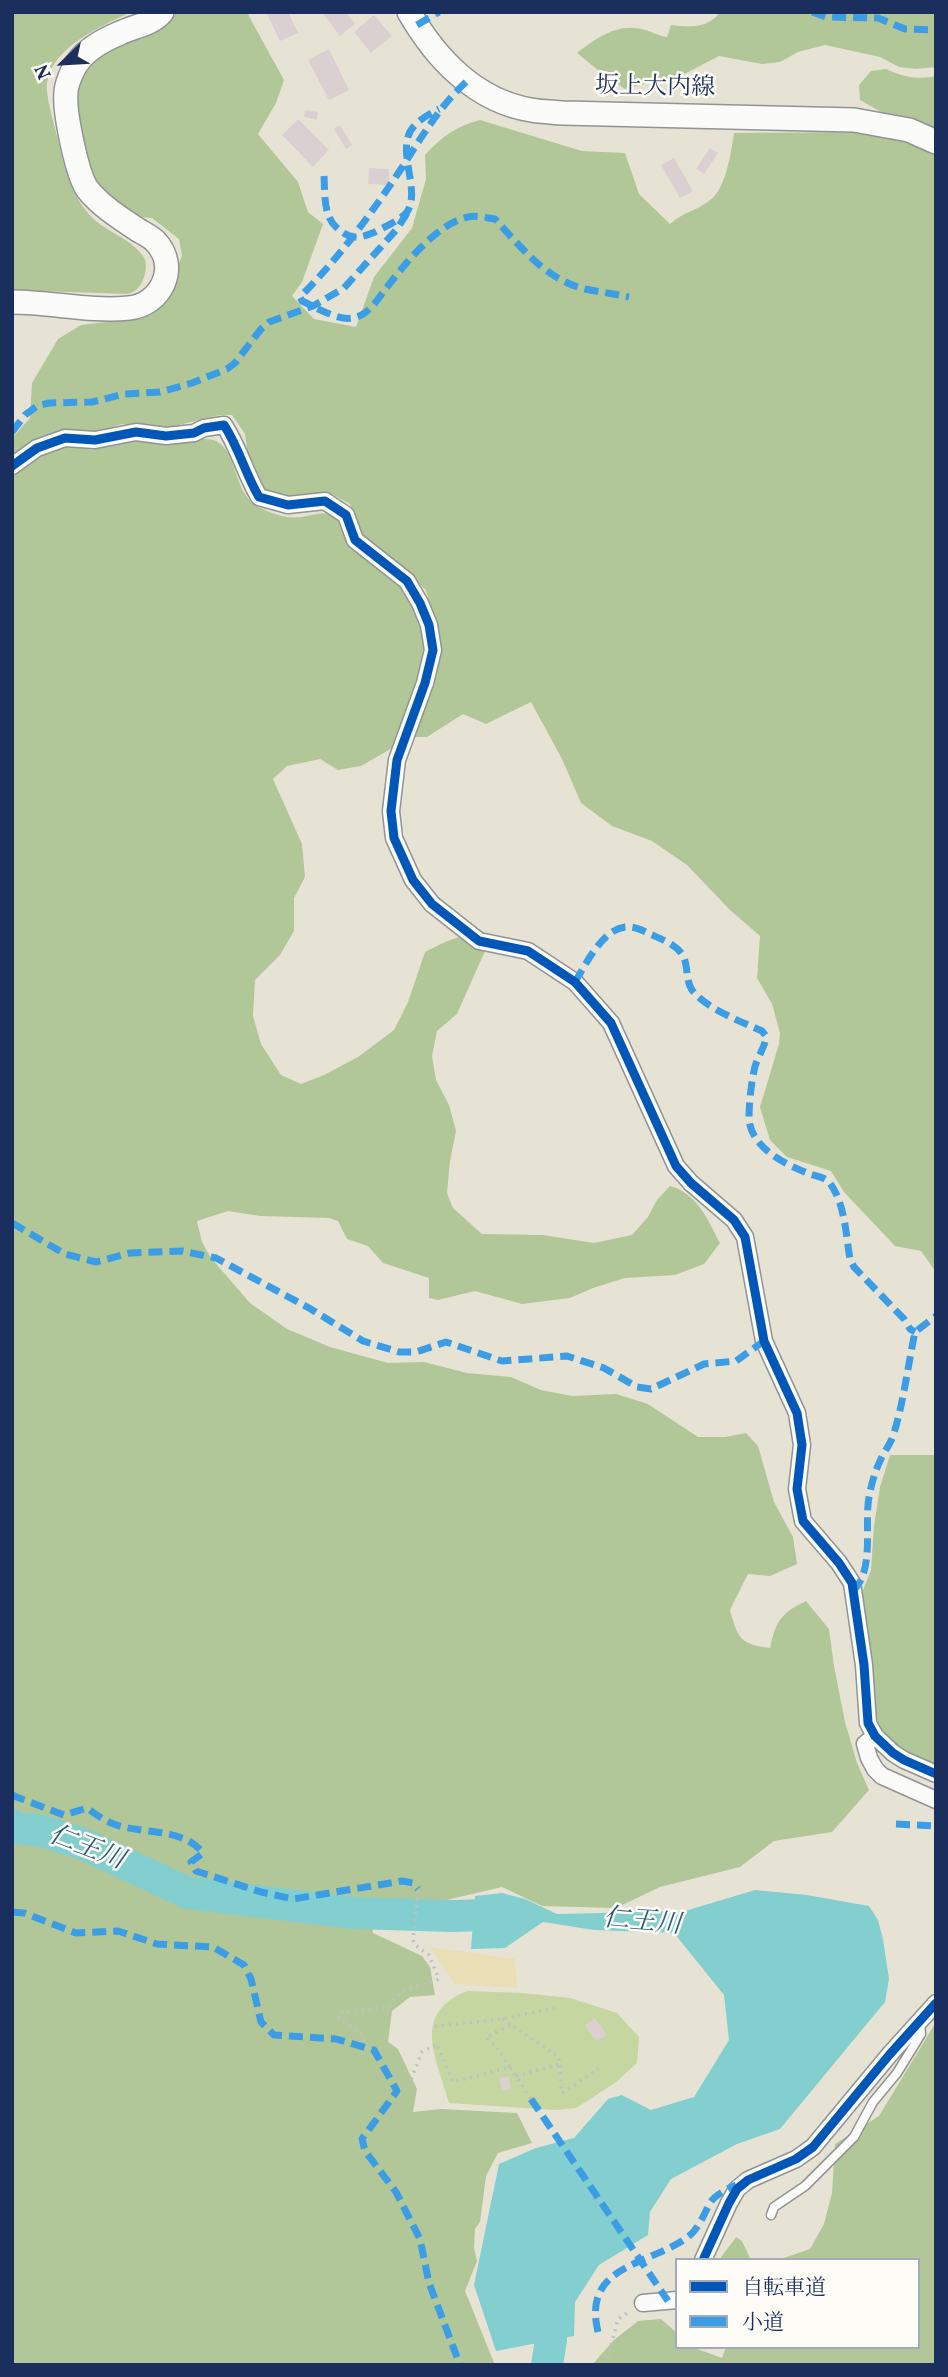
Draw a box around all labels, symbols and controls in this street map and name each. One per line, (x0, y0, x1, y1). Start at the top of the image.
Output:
north arrow (28, 28, 98, 98)
text: N (29, 60, 59, 83)
street label: 坂上大内線 (595, 74, 715, 104)
water label: 仁王川 (44, 1821, 128, 1879)
water label: 仁王川 (602, 1905, 682, 1943)
legend (675, 2258, 920, 2349)
text: 自転車道 (742, 2274, 826, 2303)
text: 小道 (742, 2309, 784, 2338)

